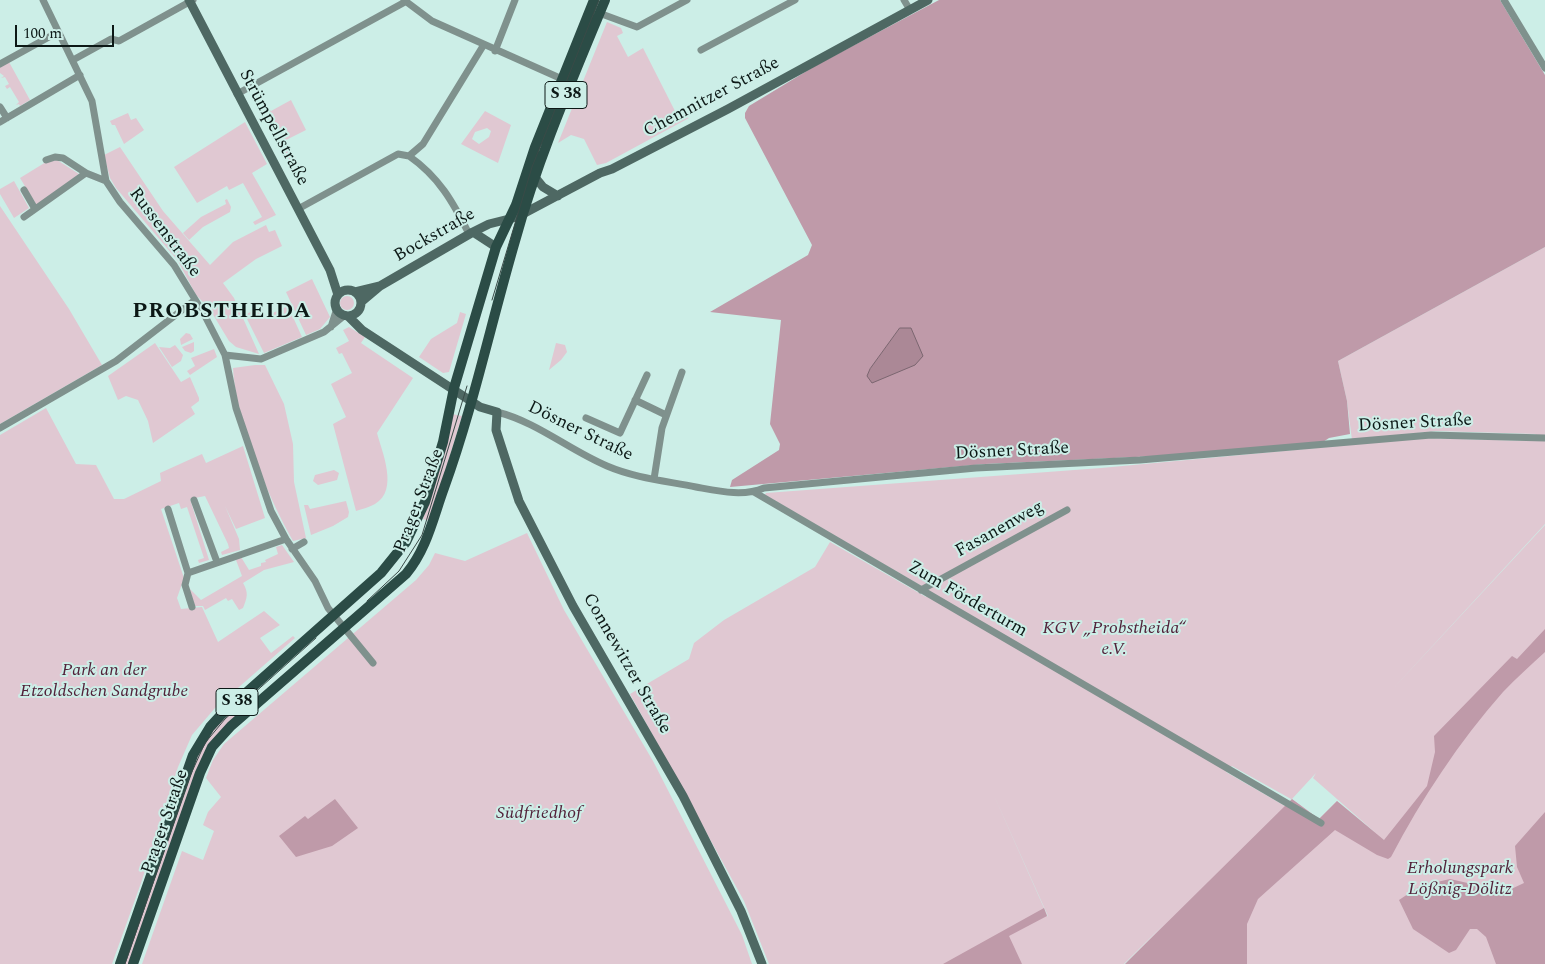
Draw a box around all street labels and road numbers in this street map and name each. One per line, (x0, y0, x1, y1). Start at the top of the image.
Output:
street label: Chemnitzer Straße (640, 53, 784, 143)
street label: Strümpellstraße (233, 66, 313, 190)
road number: S 38 (545, 82, 587, 108)
street label: Russenstraße (123, 184, 205, 282)
street label: Bockstraße (391, 204, 479, 268)
street label: Dösner Straße (524, 397, 636, 467)
street label: Dösner Straße (1357, 410, 1473, 438)
street label: Dösner Straße (954, 438, 1070, 466)
street label: Prager Straße (390, 446, 450, 556)
street label: Fasanenweg (952, 497, 1048, 563)
street label: Zum Förderturm (904, 557, 1030, 643)
street label: Connewitzer Straße (577, 590, 675, 738)
road number: S 38 (216, 689, 258, 716)
street label: Prager Straße (138, 767, 194, 877)

